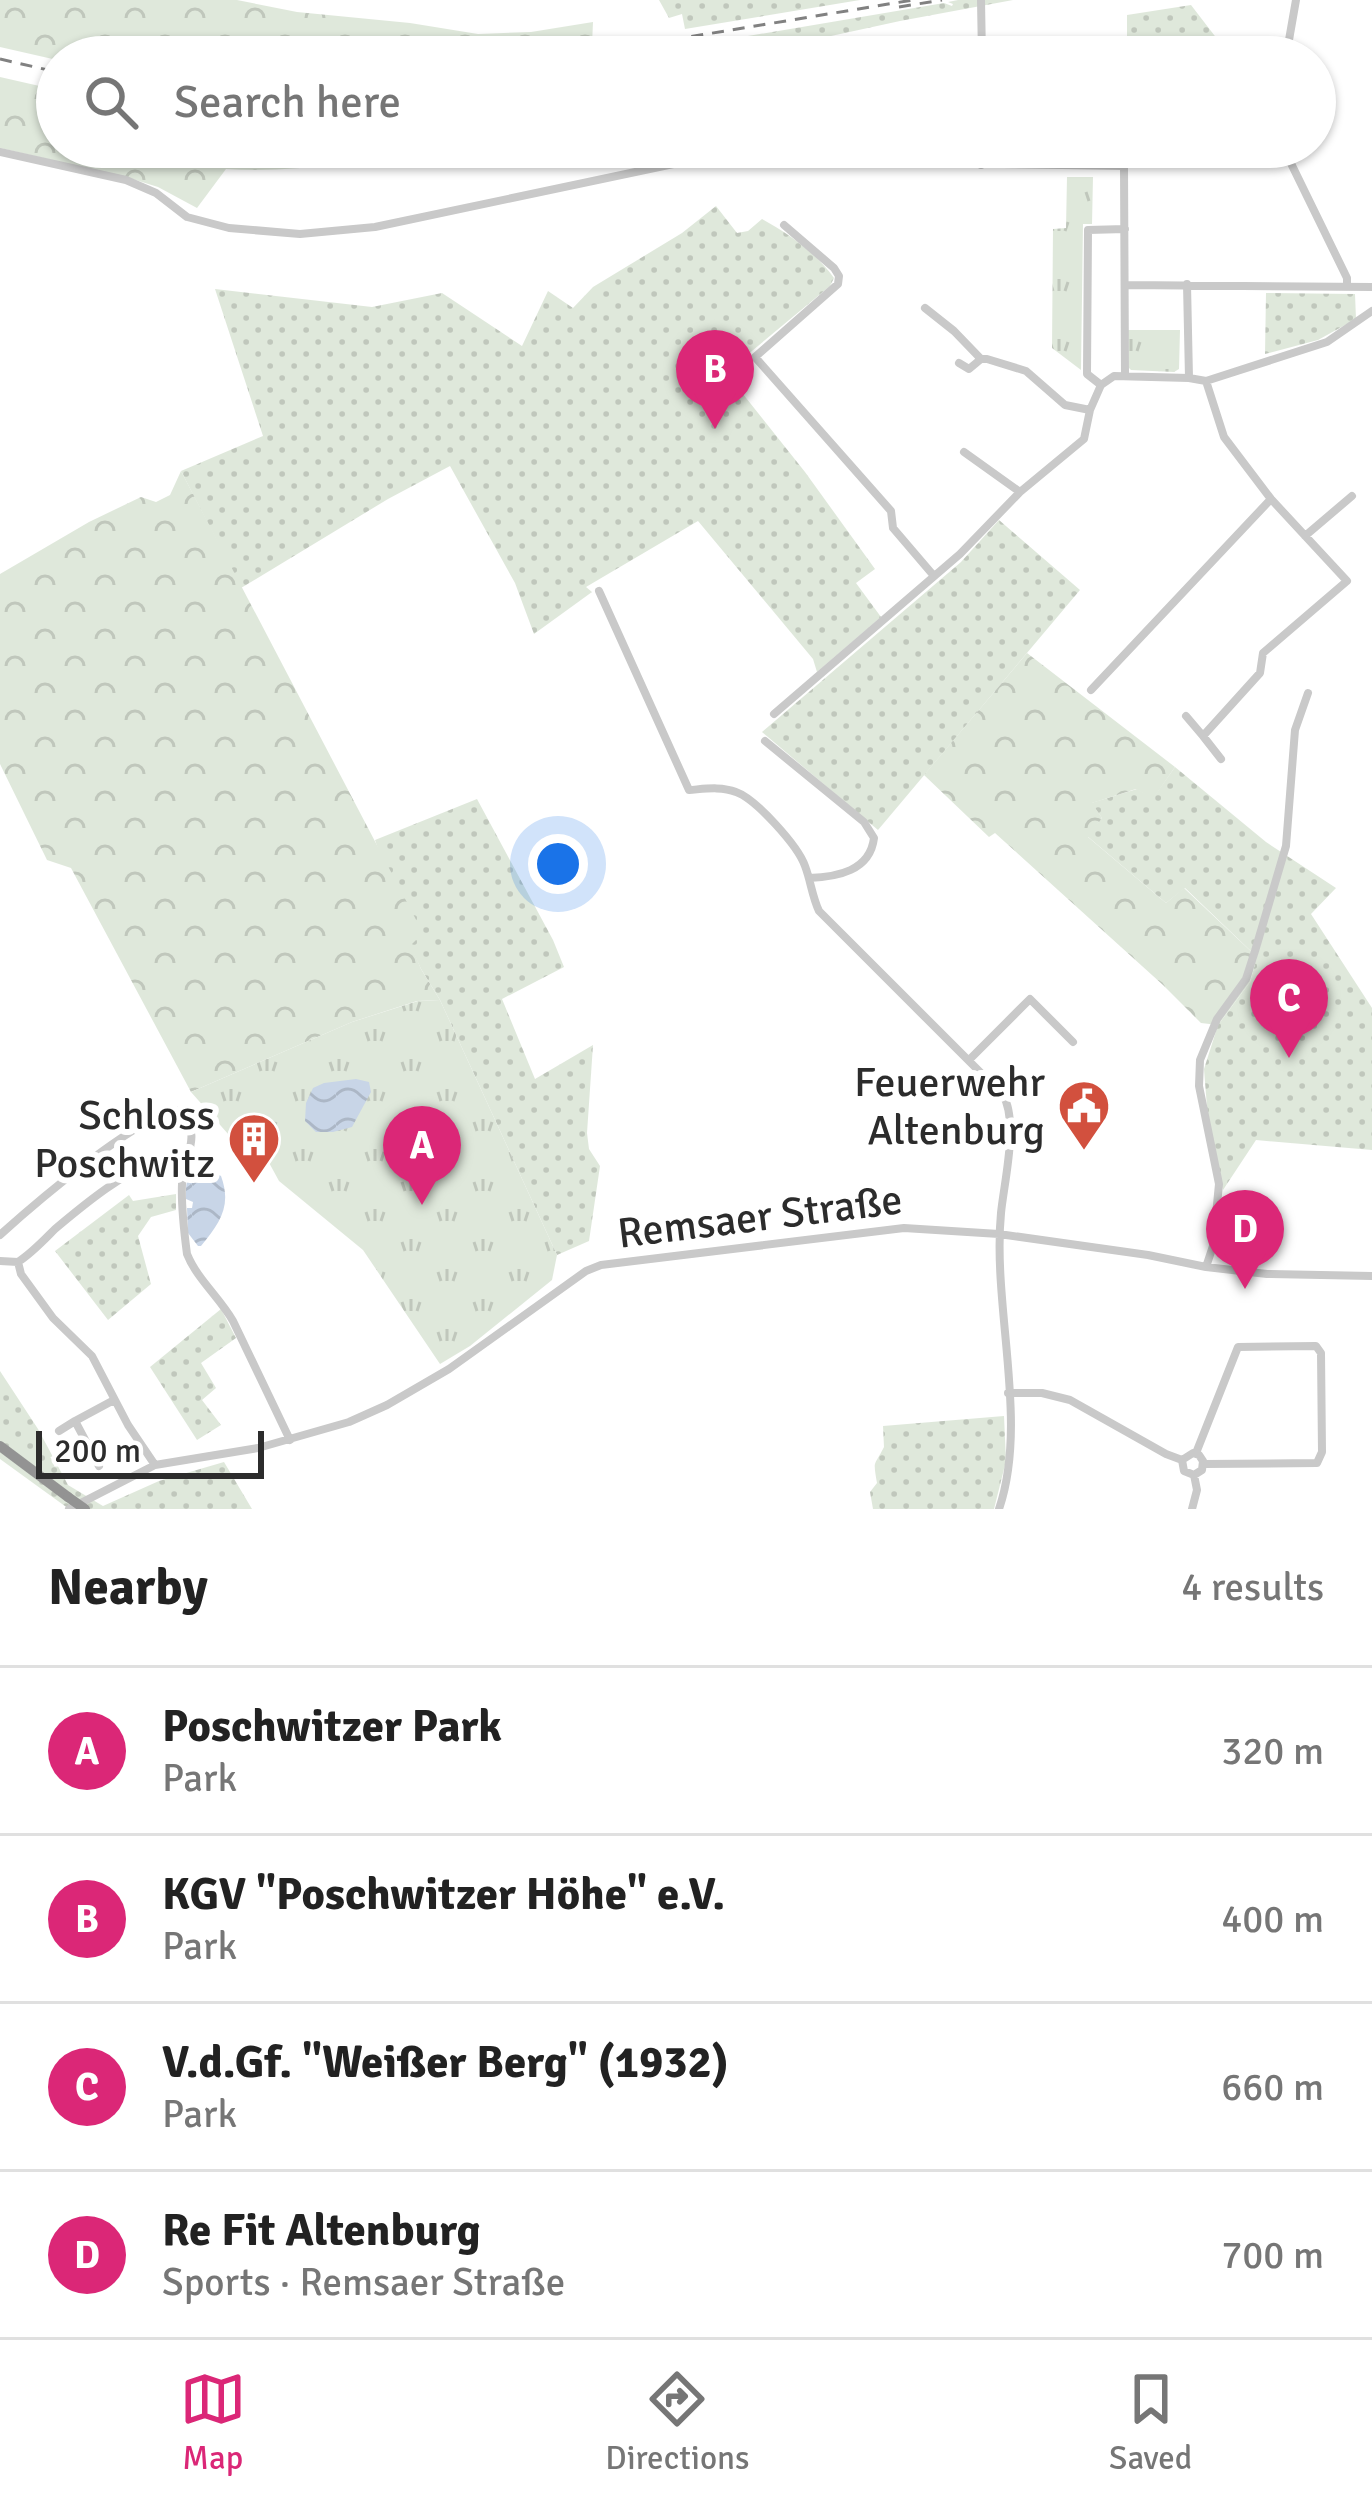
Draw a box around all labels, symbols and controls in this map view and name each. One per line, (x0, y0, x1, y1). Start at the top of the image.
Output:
search box (36, 36, 1336, 168)
icon: search (78, 69, 144, 135)
text: Search here (174, 75, 401, 130)
pin: B (676, 330, 754, 429)
your location (528, 834, 588, 894)
pin: C (1250, 959, 1328, 1058)
place label: Feuerwehr Altenburg (854, 1057, 1046, 1156)
public building icon: Feuerwehr Altenburg (1056, 1078, 1112, 1152)
place label: Schloss Poschwitz (34, 1090, 215, 1189)
pin: A (383, 1106, 461, 1205)
building icon: Schloss Poschwitz (226, 1111, 282, 1185)
street label: Remsaer Straße (615, 1174, 905, 1260)
pin: D (1206, 1190, 1284, 1289)
scale bar (36, 1425, 264, 1478)
text: 200 m (54, 1431, 141, 1472)
text: Nearby (48, 1556, 208, 1619)
text: 4 results (1181, 1563, 1324, 1611)
text: Poschwitzer Park (162, 1699, 502, 1754)
text: A (75, 1727, 99, 1775)
text: 320 m (1221, 1727, 1324, 1775)
text: Park (162, 1754, 237, 1802)
text: KGV "Poschwitzer Höhe" e.V. (162, 1867, 725, 1922)
text: B (75, 1895, 99, 1943)
text: 400 m (1221, 1895, 1324, 1943)
text: Park (162, 1922, 237, 1970)
text: V.d.Gf. "Weißer Berg" (1932) (162, 2035, 729, 2090)
text: C (75, 2063, 99, 2111)
text: 660 m (1221, 2063, 1324, 2111)
text: Park (162, 2090, 237, 2138)
text: Re Fit Altenburg (162, 2203, 481, 2258)
text: D (74, 2231, 100, 2279)
text: 700 m (1221, 2231, 1324, 2279)
text: Sports · Remsaer Straße (162, 2258, 565, 2306)
tab: Map (180, 2366, 246, 2479)
tab: Directions (605, 2366, 750, 2479)
tab: Saved (1109, 2366, 1192, 2479)

